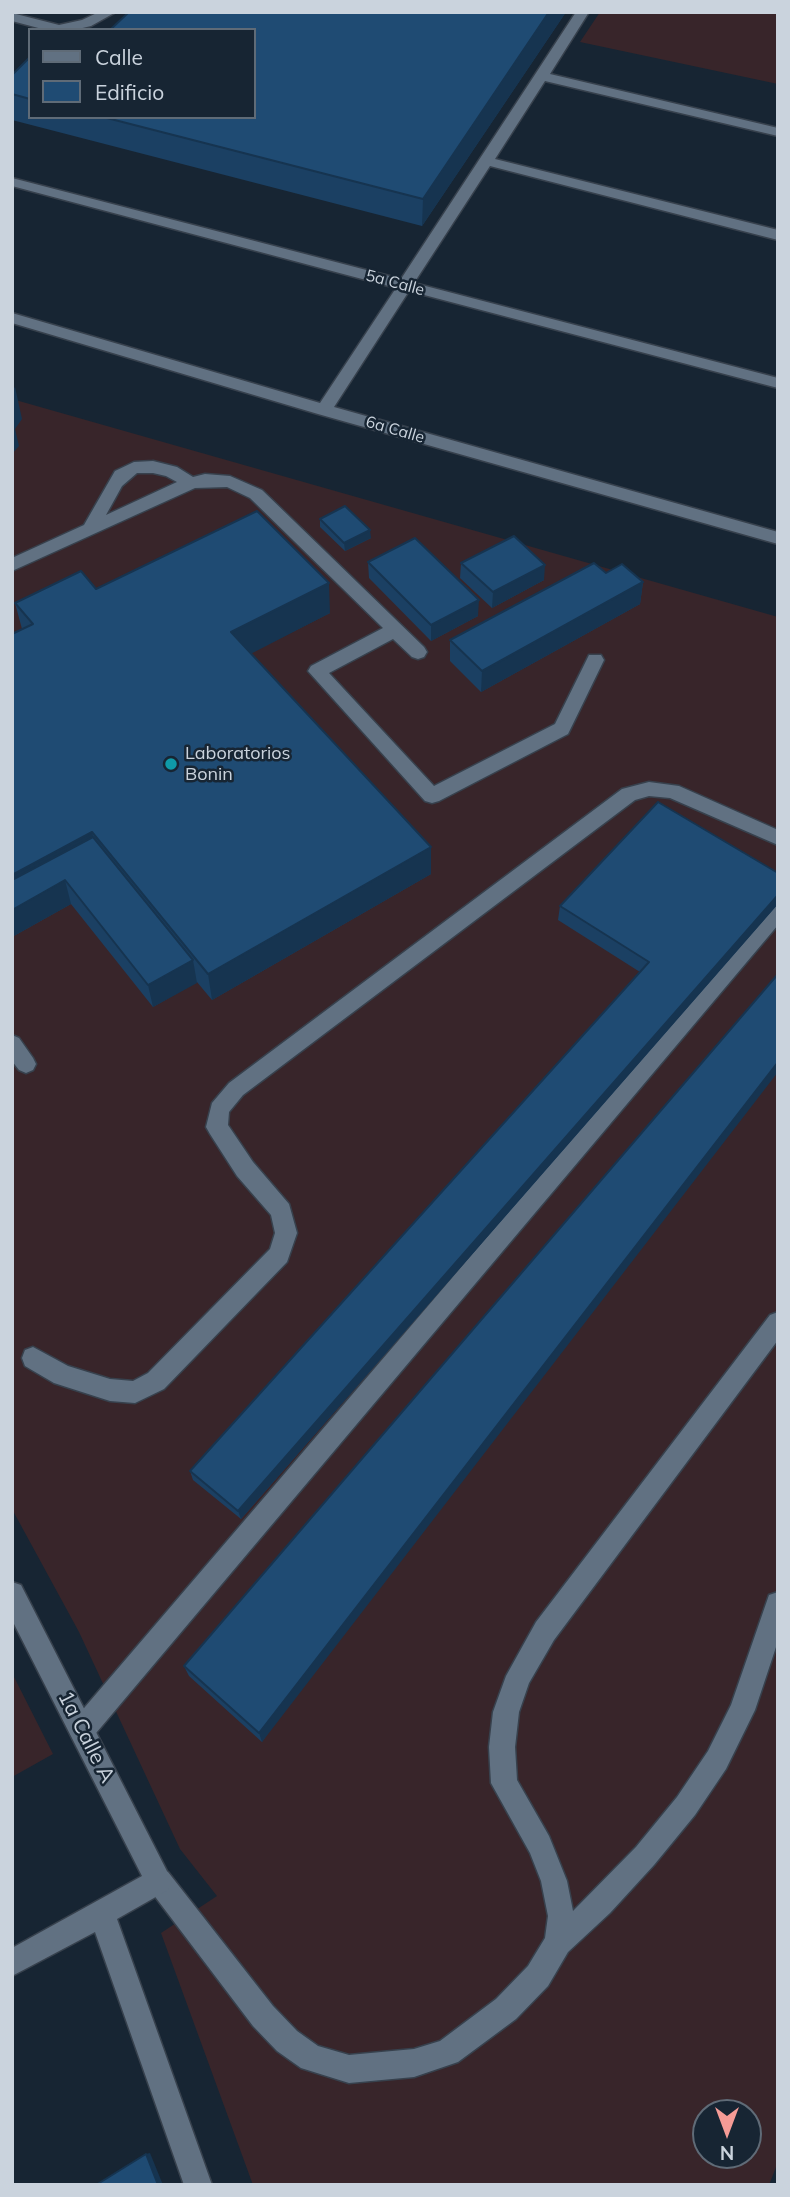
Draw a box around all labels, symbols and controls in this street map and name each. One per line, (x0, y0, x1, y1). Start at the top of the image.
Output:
legend (28, 28, 256, 119)
text: Calle (95, 44, 143, 70)
text: Edificio (95, 79, 164, 105)
street label: 5a Calle (364, 266, 426, 300)
street label: 6a Calle (364, 413, 426, 447)
place label: Laboratorios Bonin (185, 743, 290, 786)
marker: Laboratorios Bonin (163, 756, 179, 772)
street label: 1a Calle A (52, 1687, 120, 1787)
north arrow (692, 2099, 762, 2169)
text: N (720, 2141, 734, 2165)

